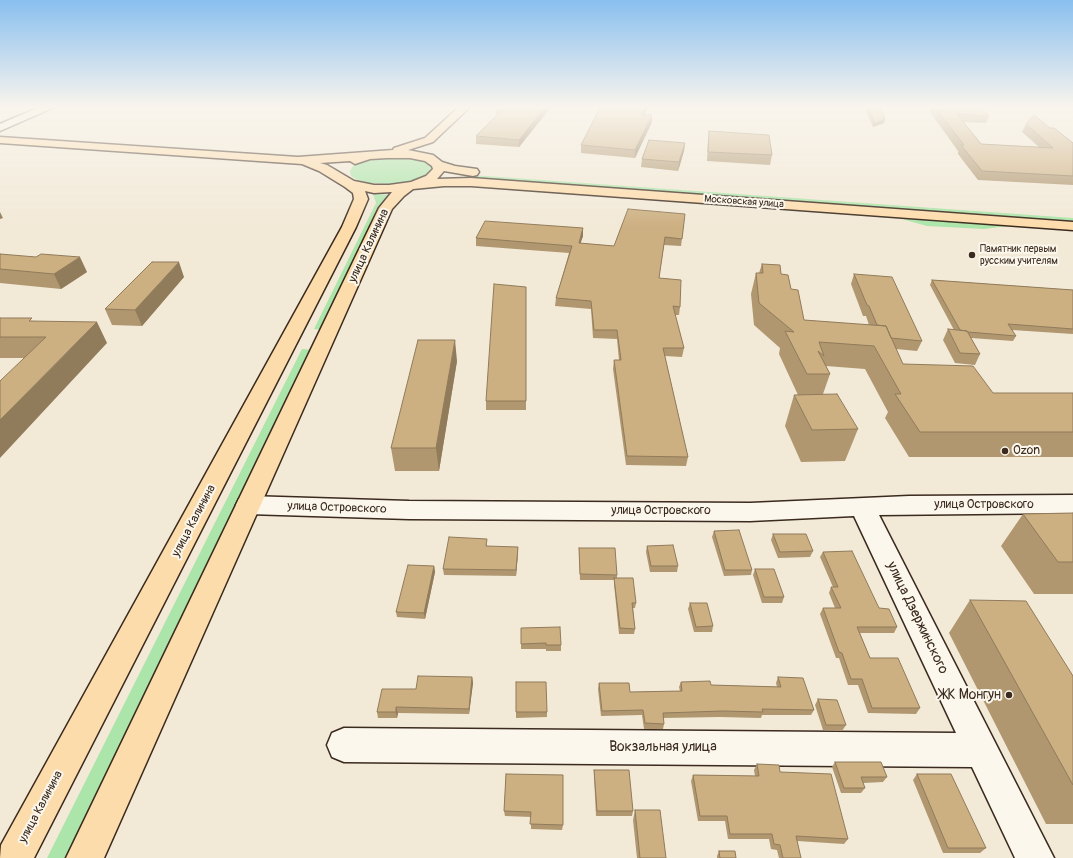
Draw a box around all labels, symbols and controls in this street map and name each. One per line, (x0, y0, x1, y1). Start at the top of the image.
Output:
street label: Московская улица (704, 193, 784, 211)
street label: улица Калинина (346, 207, 392, 285)
place label: Памятник первым русским учителям (980, 243, 1058, 266)
marker: Памятник первым русским учителям (967, 250, 977, 260)
place label: Ozon (1013, 444, 1040, 458)
marker: Ozon (1000, 446, 1010, 456)
street label: улица Калинина (169, 483, 219, 559)
street label: улица Островского (934, 498, 1034, 512)
street label: улица Островского (287, 499, 387, 517)
street label: улица Островского (611, 504, 711, 518)
street label: улица Дзержинского (883, 559, 951, 677)
place label: ЖК Монгун (939, 687, 1001, 703)
marker: ЖК Монгун (1004, 690, 1014, 700)
street label: Вокзальная улица (609, 739, 717, 755)
street label: улица Калинина (16, 769, 66, 845)

